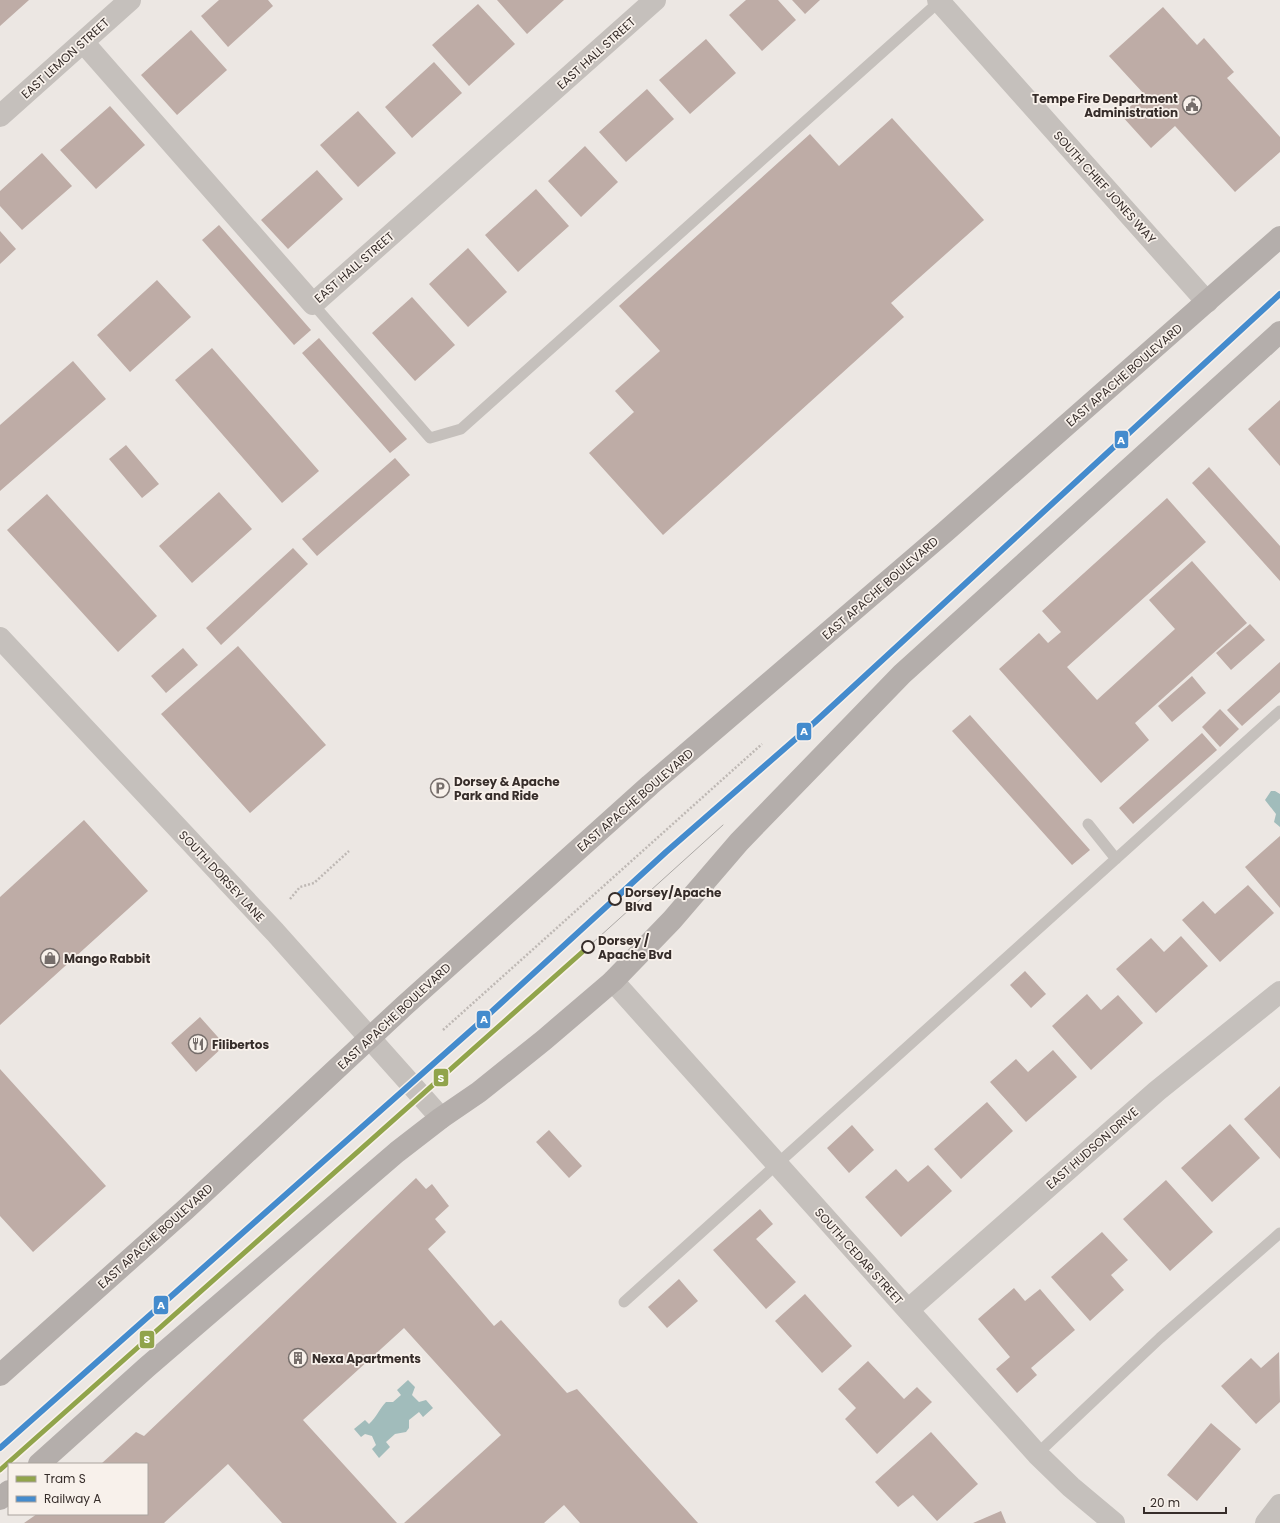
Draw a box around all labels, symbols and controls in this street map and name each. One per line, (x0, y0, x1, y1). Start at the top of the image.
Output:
street label: EAST LEMON STREET (17, 13, 113, 102)
street label: EAST HALL STREET (553, 13, 639, 93)
place label: Tempe Fire Department Administration (1032, 90, 1178, 121)
public building icon: Tempe Fire Department Administration (1181, 94, 1203, 116)
street label: SOUTH CHIEF JONES WAY (1050, 127, 1160, 247)
street label: EAST HALL STREET (310, 227, 398, 306)
street label: EAST APACHE BOULEVARD (1062, 320, 1186, 430)
line badge: A (1114, 430, 1129, 449)
text: A (1117, 432, 1125, 448)
street label: EAST APACHE BOULEVARD (818, 533, 942, 643)
line badge: A (796, 722, 812, 741)
text: A (800, 723, 808, 739)
street label: EAST APACHE BOULEVARD (573, 745, 697, 855)
place label: Dorsey & Apache Park and Ride (454, 773, 560, 804)
parking icon: Dorsey & Apache Park and Ride (429, 777, 451, 799)
street label: SOUTH DORSEY LANE (175, 827, 269, 925)
place label: Dorsey/Apache Blvd (625, 884, 722, 915)
marker: Dorsey/Apache Blvd (608, 892, 622, 906)
place label: Dorsey / Apache Bvd (598, 932, 672, 963)
marker: Dorsey / Apache Bvd (581, 940, 595, 954)
shop icon: Mango Rabbit (39, 947, 61, 969)
place label: Mango Rabbit (64, 950, 150, 967)
street label: EAST APACHE BOULEVARD (334, 959, 454, 1073)
line badge: A (476, 1010, 491, 1029)
text: A (480, 1011, 488, 1027)
restaurant icon: Filibertos (187, 1033, 209, 1055)
place label: Filibertos (212, 1036, 269, 1053)
line badge: S (433, 1068, 449, 1087)
text: S (438, 1070, 445, 1086)
street label: EAST HUDSON DRIVE (1042, 1103, 1142, 1193)
street label: EAST APACHE BOULEVARD (94, 1180, 216, 1292)
street label: SOUTH CEDAR STREET (811, 1204, 907, 1308)
line badge: A (153, 1295, 169, 1315)
text: A (157, 1297, 165, 1313)
line badge: S (139, 1330, 155, 1349)
text: S (144, 1331, 151, 1347)
building icon: Nexa Apartments (287, 1347, 309, 1369)
place label: Nexa Apartments (312, 1350, 421, 1367)
legend (8, 1463, 148, 1515)
text: Tram S (44, 1470, 86, 1487)
scale bar (1144, 1489, 1226, 1515)
text: Railway A (44, 1490, 101, 1507)
text: 20 m (1150, 1494, 1180, 1511)

